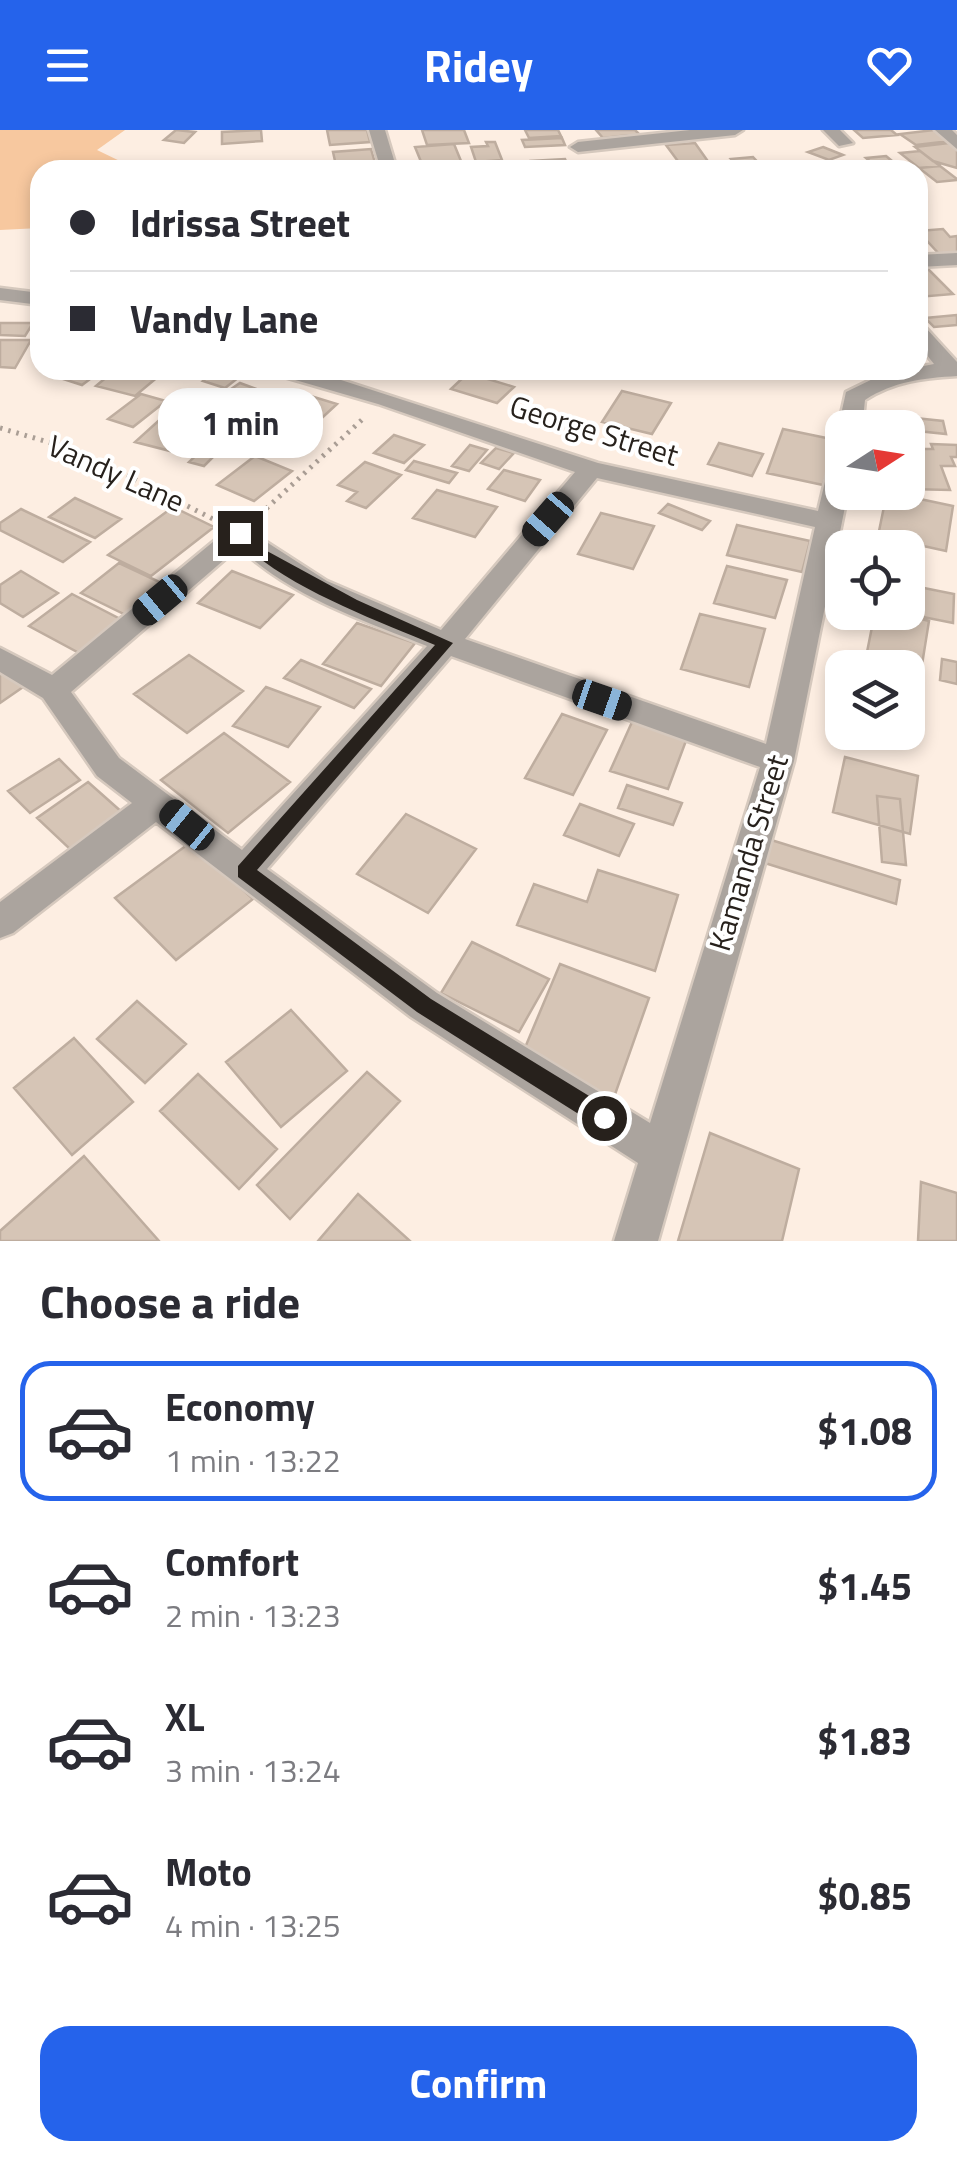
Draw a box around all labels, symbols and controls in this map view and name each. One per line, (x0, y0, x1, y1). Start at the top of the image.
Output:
text: Ridey (424, 31, 533, 99)
icon: menu (40, 38, 95, 93)
icon: heart (862, 38, 917, 93)
text: Idrissa Street (130, 194, 350, 252)
text: Vandy Lane (130, 290, 318, 348)
street label: George Street (504, 383, 685, 478)
callout: 1 min (158, 388, 322, 458)
text: 1 min (202, 399, 279, 447)
north arrow (825, 410, 925, 510)
map controls (825, 410, 925, 750)
street label: Vandy Lane (41, 423, 192, 524)
car (517, 487, 579, 551)
route end (218, 511, 263, 556)
button: locate (825, 530, 925, 630)
car (127, 569, 193, 631)
button: layers (825, 650, 925, 750)
car (569, 676, 635, 724)
street label: Kamanda Street (696, 748, 800, 957)
car (154, 794, 220, 856)
route start (582, 1096, 627, 1141)
text: Choose a ride (40, 1267, 300, 1335)
text: Economy (165, 1378, 315, 1436)
icon: car (45, 1386, 135, 1476)
text: $1.08 (817, 1402, 912, 1460)
text: 1 min · 13:22 (165, 1436, 341, 1484)
text: Comfort (165, 1533, 299, 1591)
icon: car (45, 1541, 135, 1631)
text: $1.45 (817, 1557, 912, 1615)
text: 2 min · 13:23 (165, 1591, 341, 1639)
text: XL (165, 1688, 205, 1746)
icon: car (45, 1696, 135, 1786)
text: $1.83 (817, 1712, 912, 1770)
text: 3 min · 13:24 (165, 1746, 341, 1794)
text: Moto (165, 1843, 252, 1901)
icon: car (45, 1851, 135, 1941)
text: $0.85 (817, 1867, 912, 1925)
text: 4 min · 13:25 (165, 1901, 341, 1949)
button: Confirm (40, 2026, 917, 2141)

